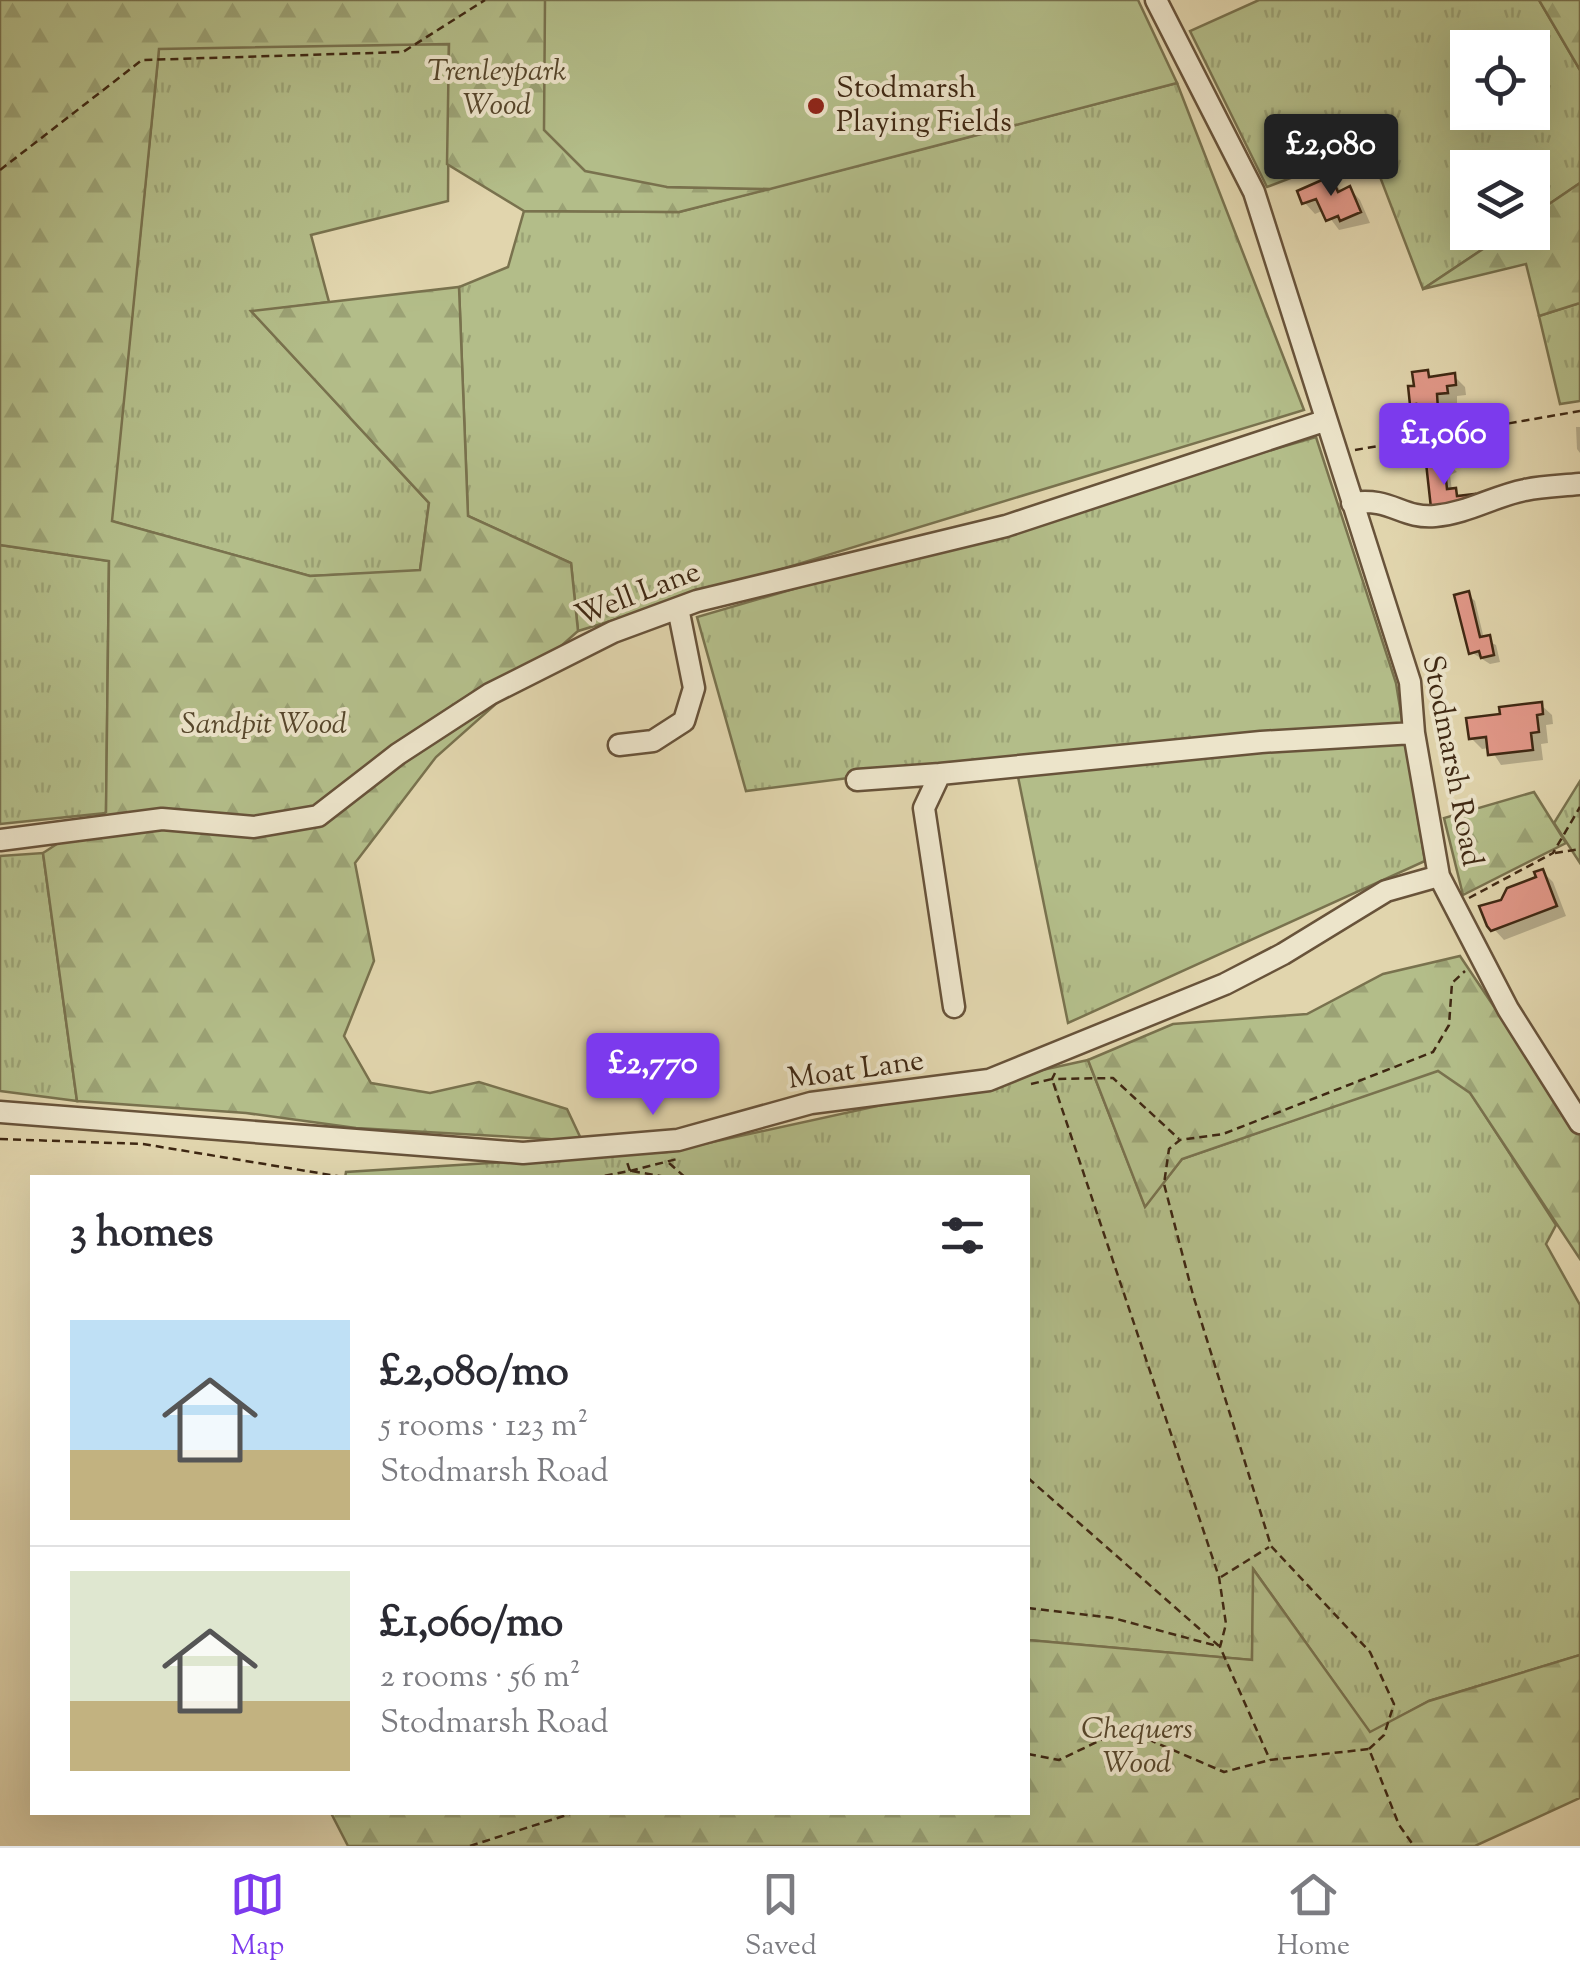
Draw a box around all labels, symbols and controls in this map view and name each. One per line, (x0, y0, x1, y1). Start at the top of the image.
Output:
map controls (1450, 30, 1550, 250)
button: locate (1450, 30, 1550, 130)
park label: Trenleypark Wood (427, 51, 567, 128)
place label: Stodmarsh Playing Fields (836, 68, 1012, 145)
marker: Stodmarsh Playing Fields (805, 95, 827, 117)
pin: £2,080 (1250, 114, 1412, 199)
text: £2,080 (1286, 123, 1376, 169)
button: layers (1450, 150, 1550, 250)
pin: £1,060 (1363, 403, 1525, 488)
text: £1,060 (1401, 412, 1487, 458)
street label: Well Lane (569, 552, 707, 638)
street label: Stodmarsh Road (1409, 652, 1493, 870)
park label: Sandpit Wood (181, 704, 347, 747)
pin: £2,770 (572, 1033, 734, 1118)
street label: Moat Lane (785, 1040, 927, 1102)
text: £2,770 (608, 1042, 698, 1088)
text: 3 homes (70, 1205, 214, 1265)
icon: filters (935, 1208, 990, 1263)
text: £2,080/mo (380, 1344, 569, 1404)
icon: home (150, 1360, 270, 1480)
text: 5 rooms · 123 m² (380, 1404, 588, 1450)
text: Stodmarsh Road (380, 1450, 608, 1496)
text: £1,060/mo (380, 1595, 563, 1655)
icon: home (150, 1611, 270, 1731)
text: 2 rooms · 56 m² (380, 1655, 580, 1701)
text: Stodmarsh Road (380, 1701, 608, 1747)
park label: Chequers Wood (1081, 1709, 1193, 1786)
tab: Map (230, 1867, 285, 1967)
tab: Saved (745, 1867, 817, 1967)
tab: Home (1277, 1867, 1350, 1967)

